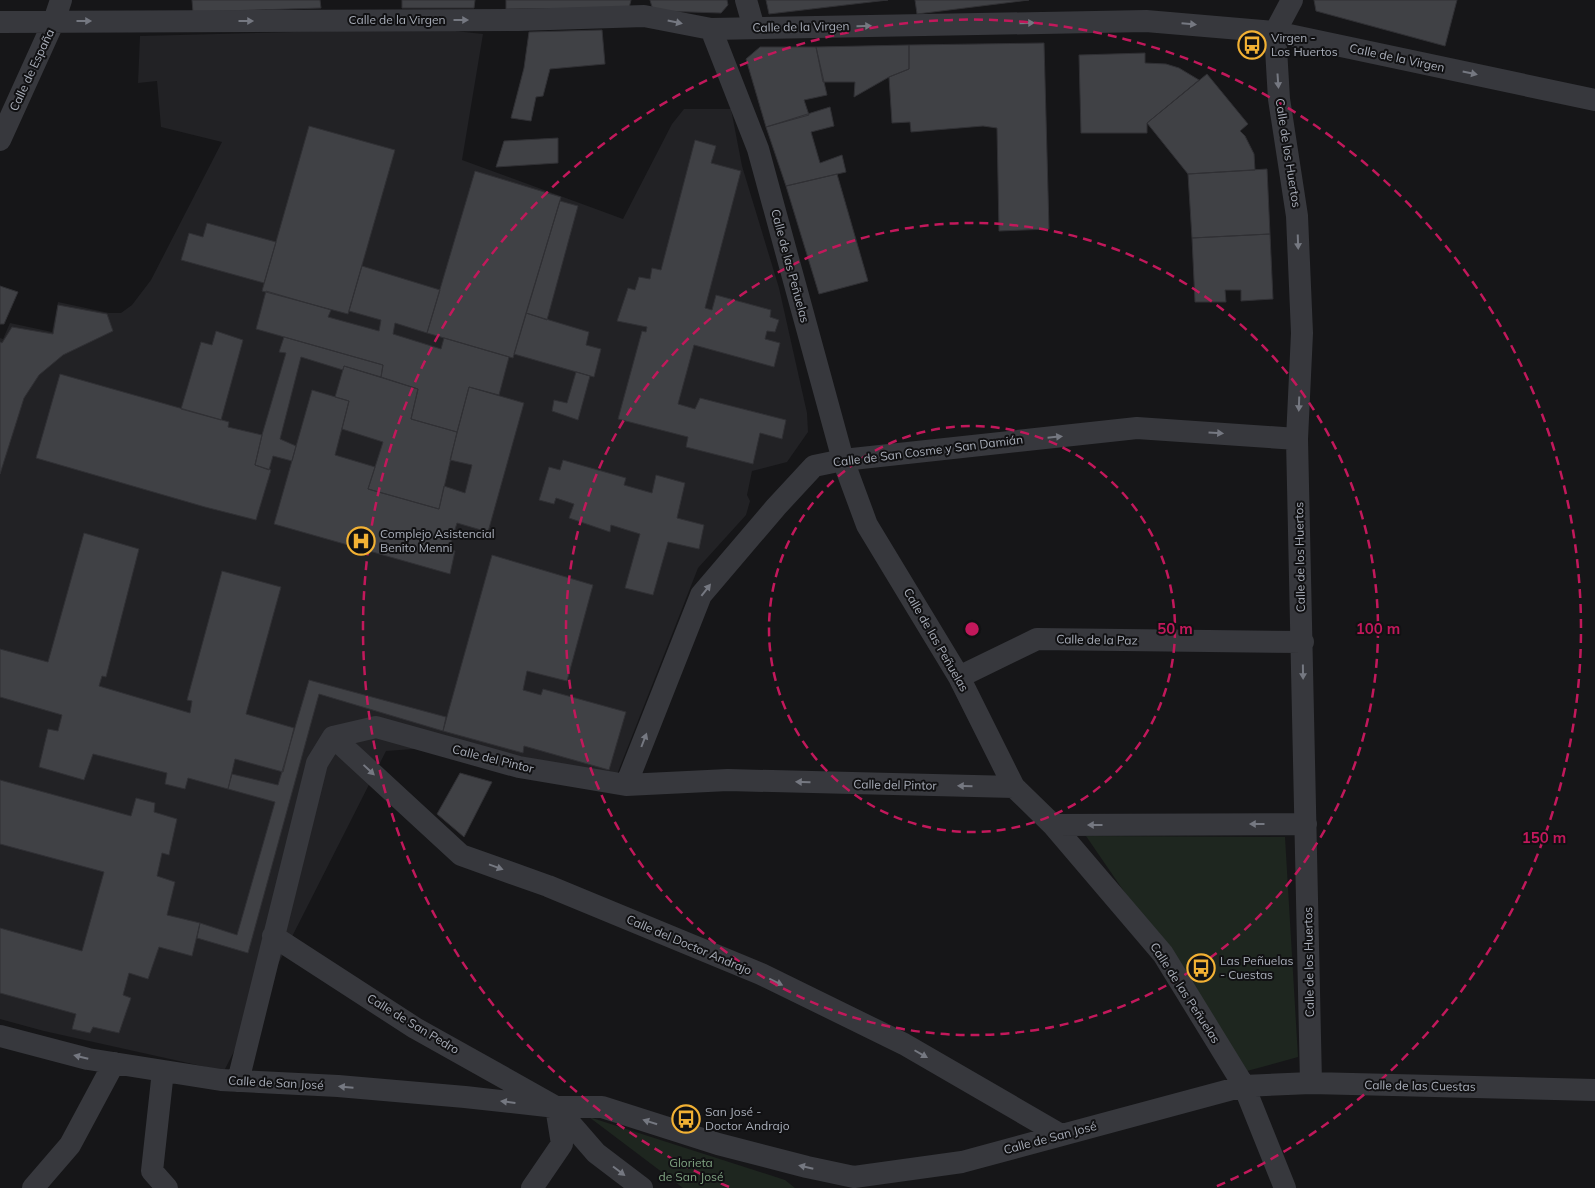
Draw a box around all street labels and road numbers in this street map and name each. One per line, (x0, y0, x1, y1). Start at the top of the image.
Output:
street label: Calle de la Virgen (349, 12, 445, 27)
street label: Calle de la Virgen (752, 18, 850, 35)
street label: Calle de España (6, 26, 57, 113)
street label: Calle de la Virgen (1348, 40, 1446, 75)
street label: Calle de los Huertos (1272, 97, 1305, 209)
street label: Calle de las Peñuelas (768, 207, 813, 324)
street label: Calle de San Cosme y San Damián (832, 431, 1024, 470)
street label: Calle de los Huertos (1291, 502, 1308, 612)
street label: Calle de las Peñuelas (901, 585, 972, 694)
street label: Calle de la Paz (1056, 631, 1138, 648)
street label: Calle del Pintor (451, 741, 536, 776)
street label: Calle del Pintor (853, 776, 937, 793)
street label: Calle de los Huertos (1300, 907, 1317, 1017)
street label: Calle del Doctor Andrajo (624, 911, 754, 978)
street label: Calle de las Peñuelas (1147, 940, 1224, 1046)
street label: Calle de San Pedro (365, 990, 462, 1057)
street label: Calle de San José (228, 1073, 324, 1092)
street label: Calle de las Cuestas (1364, 1077, 1476, 1094)
street label: Calle de San José (1002, 1118, 1098, 1157)

